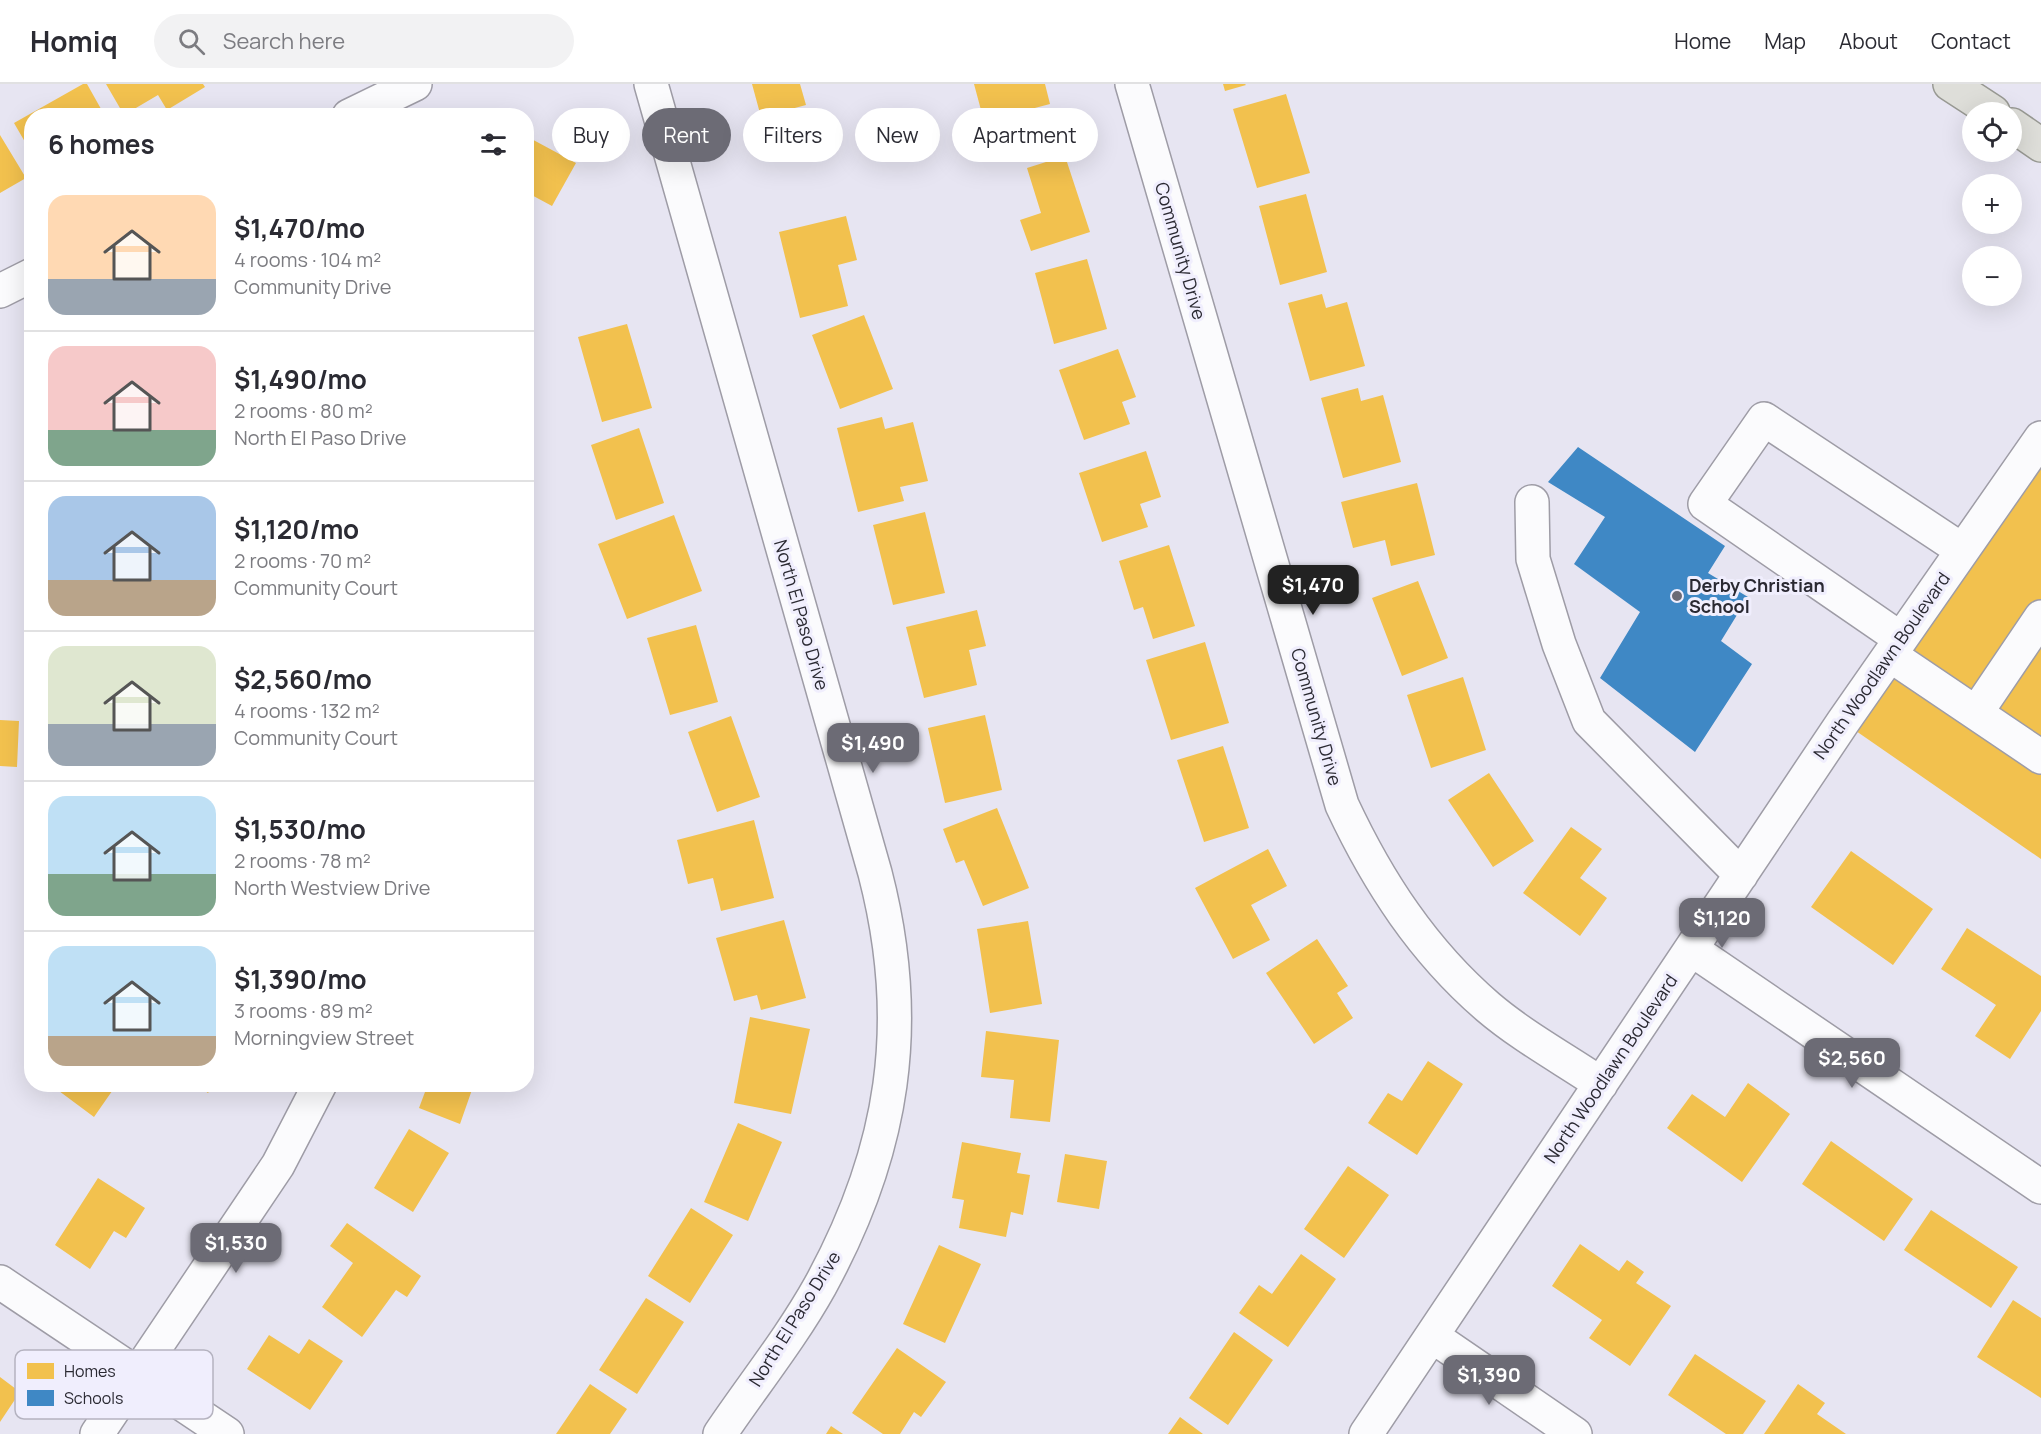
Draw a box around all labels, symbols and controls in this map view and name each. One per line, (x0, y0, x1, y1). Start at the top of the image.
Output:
search box (154, 14, 574, 68)
text: Homiq (30, 22, 118, 60)
icon: search (175, 25, 208, 58)
text: Search here (223, 26, 345, 56)
text: Home (1674, 27, 1731, 55)
text: Map (1764, 27, 1806, 55)
text: About (1839, 27, 1898, 55)
text: Contact (1931, 27, 2011, 55)
map controls (1962, 102, 2022, 306)
button: locate (1962, 102, 2022, 162)
chip: Buy (552, 108, 630, 162)
chip: Rent (642, 108, 731, 162)
chip: Filters (743, 108, 843, 162)
chip: New (855, 108, 940, 162)
chip: Apartment (952, 108, 1098, 162)
text: 6 homes (48, 126, 155, 162)
icon: filters (477, 128, 510, 161)
button: + (1962, 174, 2022, 234)
street label: Community Drive (1150, 179, 1212, 322)
text: $1,470/mo (234, 210, 365, 246)
icon: home (96, 219, 168, 291)
text: 4 rooms · 104 m² (234, 246, 381, 273)
button: − (1962, 246, 2022, 306)
text: Community Drive (234, 273, 392, 300)
text: $1,490/mo (234, 361, 367, 397)
icon: home (96, 370, 168, 442)
text: 2 rooms · 80 m² (234, 397, 373, 424)
text: North El Paso Drive (234, 424, 407, 451)
text: $1,120/mo (234, 511, 359, 547)
icon: home (96, 520, 168, 592)
street label: North El Paso Drive (769, 537, 835, 693)
text: 2 rooms · 70 m² (234, 547, 371, 574)
pin: $1,470 (1264, 565, 1362, 616)
street label: North Woodlawn Boulevard (1807, 567, 1955, 764)
text: $1,470 (1282, 571, 1344, 598)
place label: Derby Christian School (1689, 573, 1825, 618)
text: Community Court (234, 574, 398, 601)
marker: Derby Christian School (1670, 589, 1684, 603)
street label: Community Drive (1286, 645, 1348, 788)
text: $2,560/mo (234, 661, 372, 697)
icon: home (96, 670, 168, 742)
text: 4 rooms · 132 m² (234, 697, 380, 724)
pin: $1,490 (824, 723, 922, 774)
text: Community Court (234, 724, 398, 751)
text: $1,490 (841, 729, 905, 756)
text: $1,530/mo (234, 811, 366, 847)
icon: home (96, 820, 168, 892)
text: 2 rooms · 78 m² (234, 847, 371, 874)
text: North Westview Drive (234, 874, 431, 901)
pin: $1,120 (1673, 898, 1771, 949)
text: $1,120 (1693, 904, 1751, 931)
text: $1,390/mo (234, 961, 367, 997)
street label: North Woodlawn Boulevard (1538, 969, 1682, 1168)
icon: home (96, 970, 168, 1042)
text: 3 rooms · 89 m² (234, 997, 373, 1024)
text: Morningview Street (234, 1024, 414, 1051)
pin: $2,560 (1803, 1038, 1901, 1089)
text: $2,560 (1818, 1044, 1886, 1071)
pin: $1,530 (187, 1223, 285, 1274)
text: $1,530 (204, 1229, 268, 1256)
street label: North El Paso Drive (743, 1246, 845, 1391)
legend (15, 1350, 213, 1419)
pin: $1,390 (1440, 1355, 1538, 1406)
text: Homes (64, 1360, 116, 1382)
text: $1,390 (1457, 1361, 1521, 1388)
text: Schools (64, 1387, 123, 1409)

